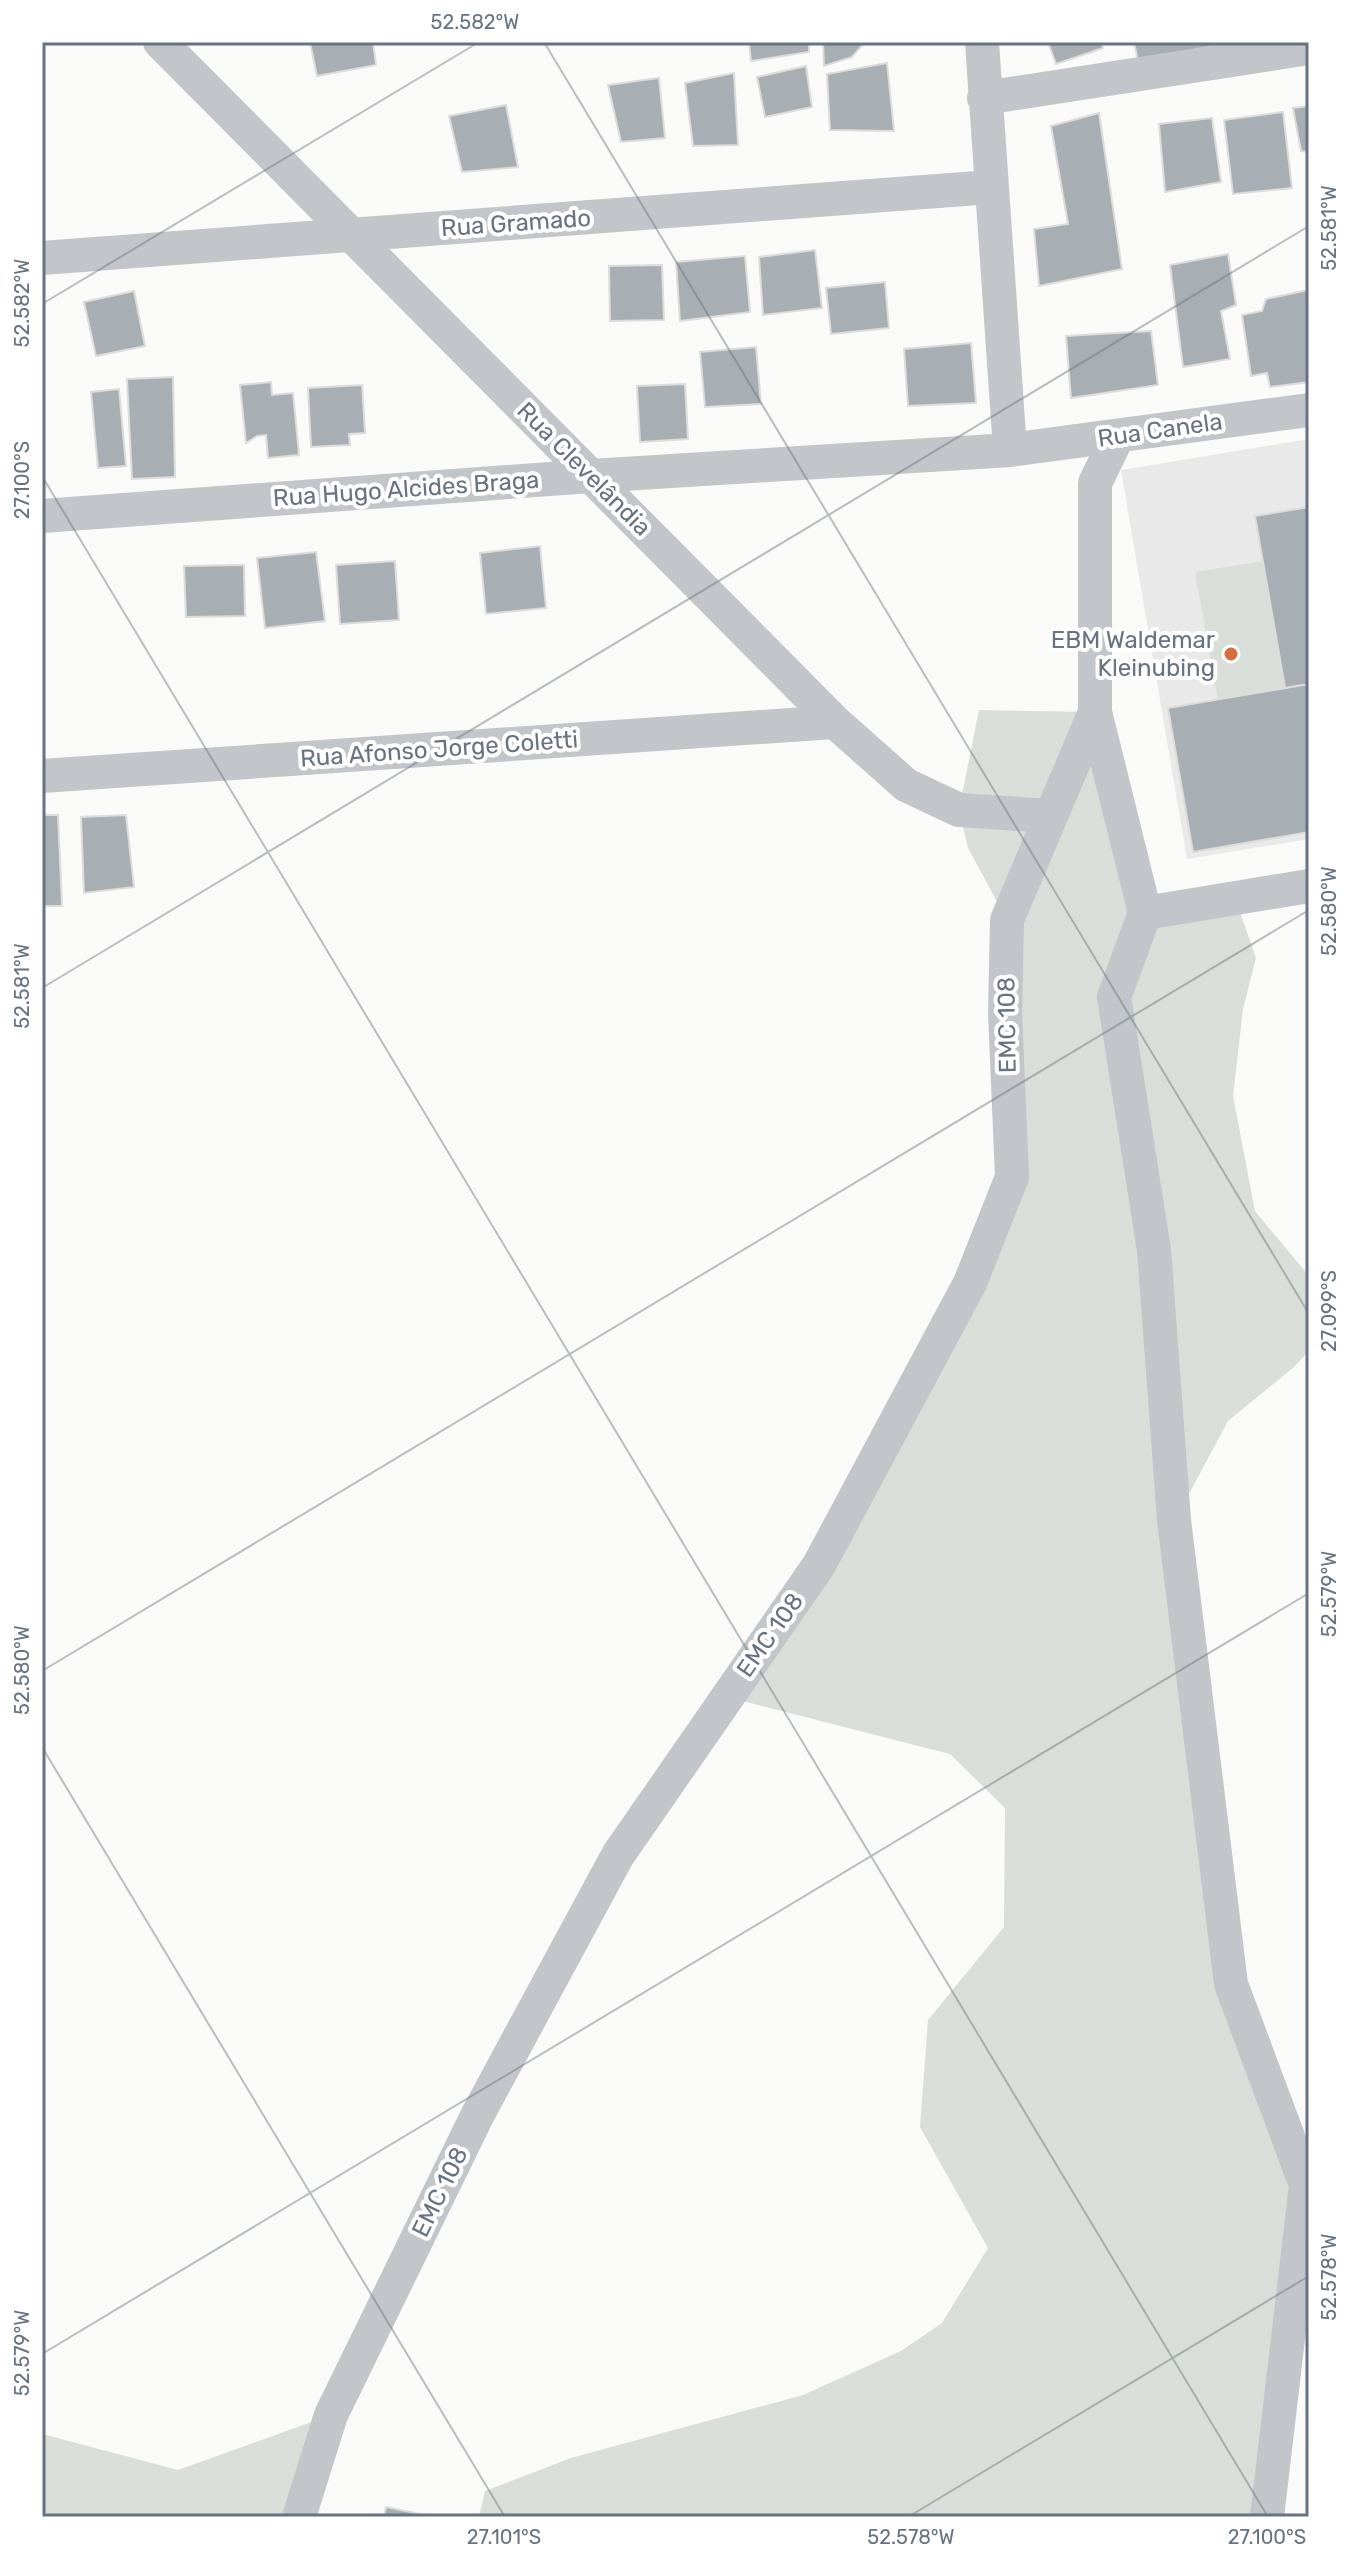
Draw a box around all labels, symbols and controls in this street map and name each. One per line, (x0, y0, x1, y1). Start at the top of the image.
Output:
text: 52.582°W (431, 10, 519, 34)
text: 52.581°W (1317, 185, 1341, 271)
street label: Rua Gramado (440, 204, 592, 242)
text: 52.582°W (10, 259, 34, 347)
street label: Rua Clevelândia (511, 396, 657, 542)
street label: Rua Canela (1096, 407, 1224, 453)
text: 27.100°S (10, 441, 34, 519)
street label: Rua Hugo Alcides Braga (272, 466, 540, 512)
place label: EBM Waldemar Kleinubing (1051, 626, 1215, 682)
marker: EBM Waldemar Kleinubing (1222, 645, 1240, 663)
street label: Rua Afonso Jorge Coletti (299, 725, 579, 773)
text: 52.580°W (1317, 866, 1341, 956)
text: 52.581°W (10, 943, 34, 1029)
street label: EMC 108 (992, 977, 1022, 1073)
text: 27.099°S (1317, 1270, 1341, 1352)
text: 52.579°W (1317, 1551, 1341, 1637)
street label: EMC 108 (731, 1588, 809, 1682)
text: 52.580°W (10, 1625, 34, 1715)
street label: EMC 108 (406, 2143, 474, 2241)
text: 52.578°W (1317, 2233, 1341, 2321)
text: 52.579°W (10, 2310, 34, 2396)
text: 27.101°S (467, 2525, 541, 2549)
text: 52.578°W (867, 2525, 955, 2549)
text: 27.100°S (1228, 2525, 1306, 2549)

